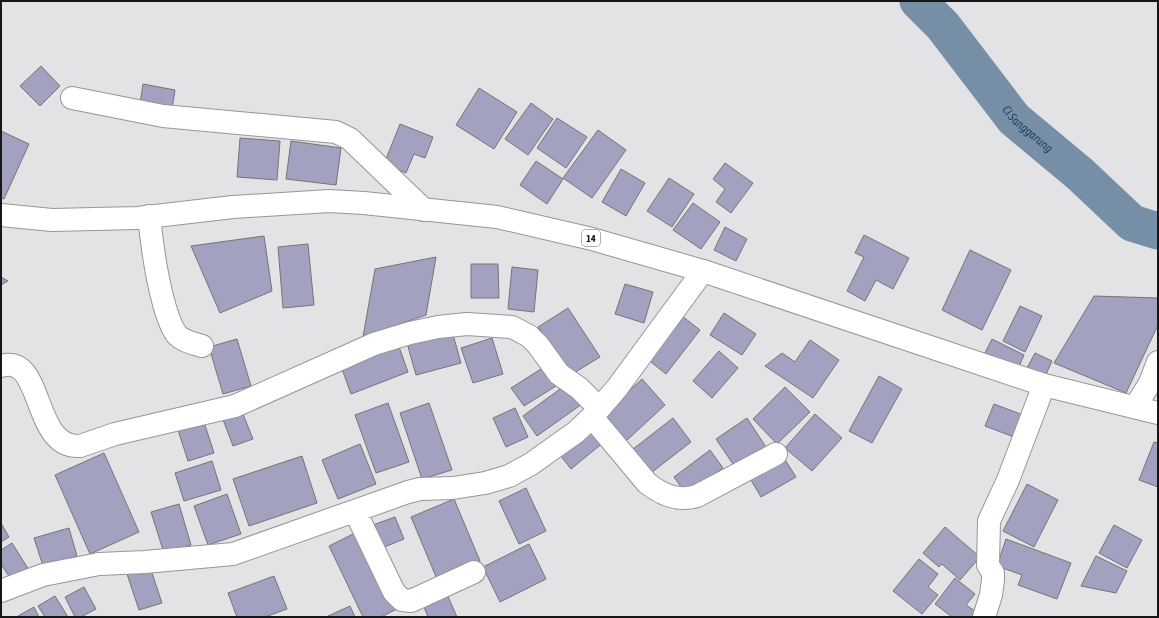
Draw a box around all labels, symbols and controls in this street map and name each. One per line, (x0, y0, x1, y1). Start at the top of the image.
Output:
water label: Ci Sanggarung (999, 103, 1056, 156)
road number: 14 (582, 230, 600, 246)

